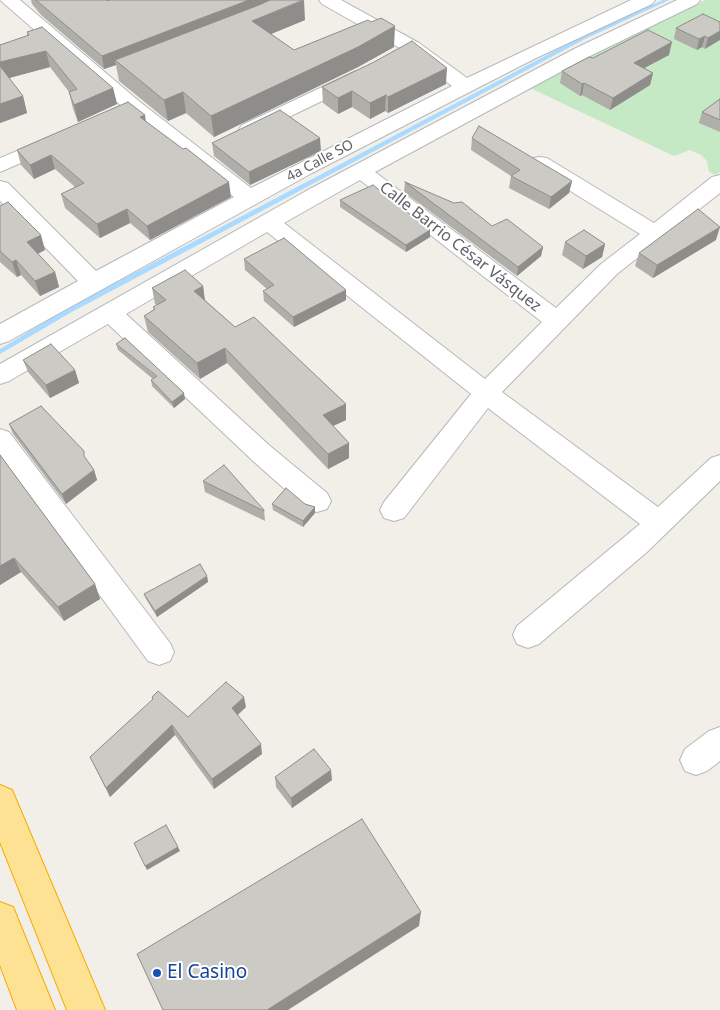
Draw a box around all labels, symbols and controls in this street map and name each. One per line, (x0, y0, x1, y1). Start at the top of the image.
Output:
street label: 4a Calle SO (284, 136, 356, 186)
street label: Calle Barrio César Vásquez (375, 178, 545, 316)
place label: El Casino (167, 962, 247, 984)
marker: El Casino (151, 967, 163, 979)

